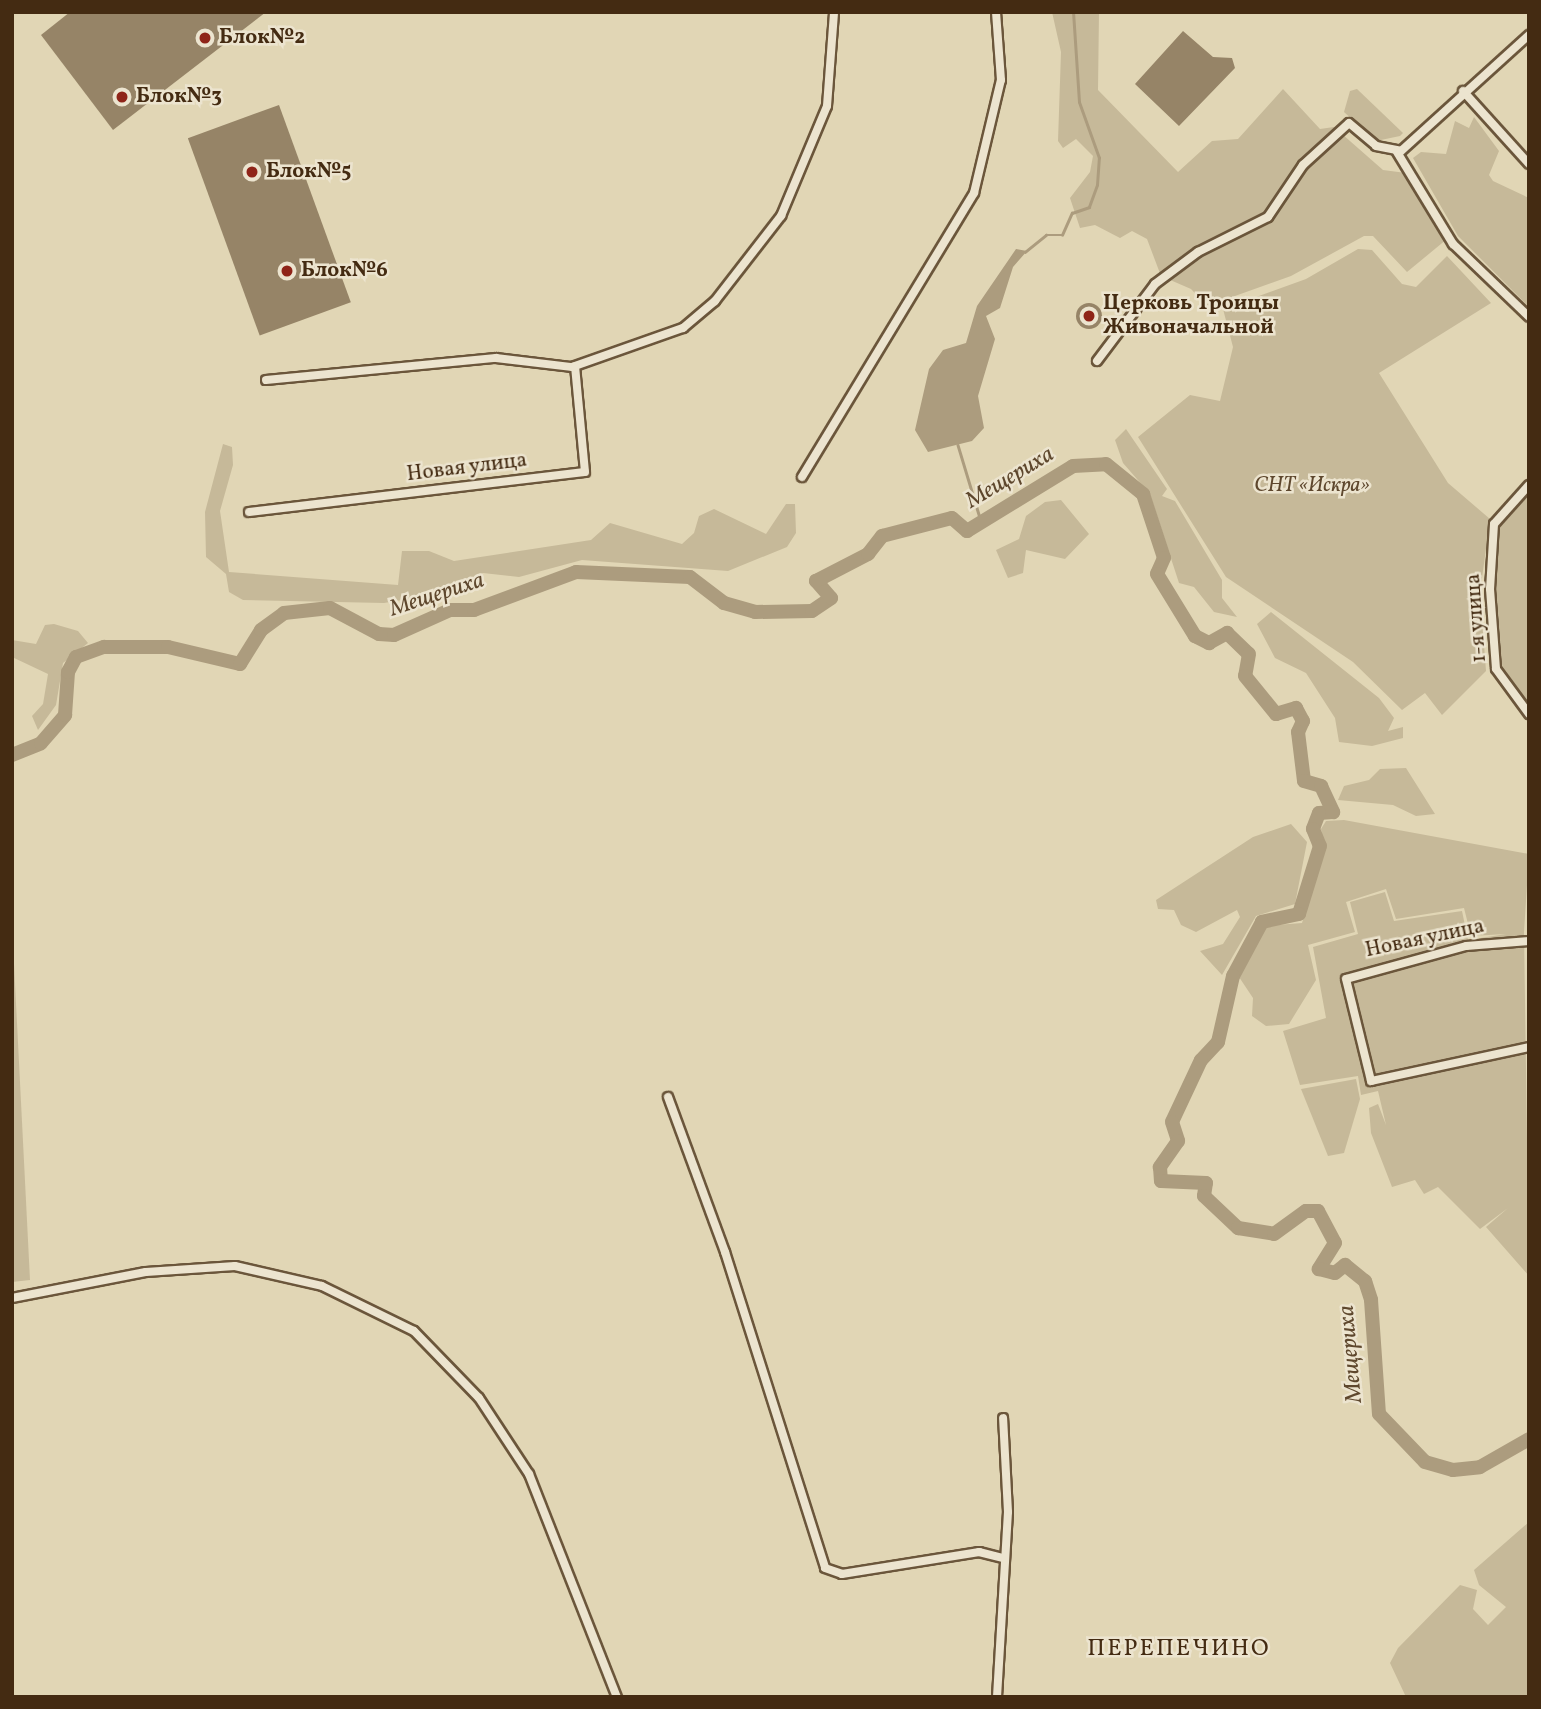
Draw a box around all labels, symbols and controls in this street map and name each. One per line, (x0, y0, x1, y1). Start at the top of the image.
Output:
place label: Блок№2 (219, 25, 305, 51)
marker: Блок№2 (197, 30, 213, 46)
place label: Блок№3 (136, 84, 222, 110)
marker: Блок№3 (114, 89, 130, 105)
place label: Блок№5 (266, 159, 351, 185)
marker: Блок№5 (244, 164, 260, 180)
place label: Блок№6 (301, 258, 388, 284)
marker: Блок№6 (279, 263, 295, 279)
place label: Церковь Троицы Живоначальной (1103, 291, 1279, 341)
marker: Церковь Троицы Живоначальной (1081, 308, 1097, 324)
water label: Мещериха (961, 441, 1059, 515)
street label: Новая улица (405, 448, 529, 488)
park label: СНТ «Искра» (1254, 473, 1370, 499)
water label: Мещериха (386, 567, 488, 623)
street label: 1-я улица (1461, 572, 1493, 664)
street label: Новая улица (1363, 914, 1487, 964)
water label: Мещериха (1333, 1304, 1369, 1404)
district label: ПЕРЕПЕЧИНО (1089, 1636, 1269, 1664)

